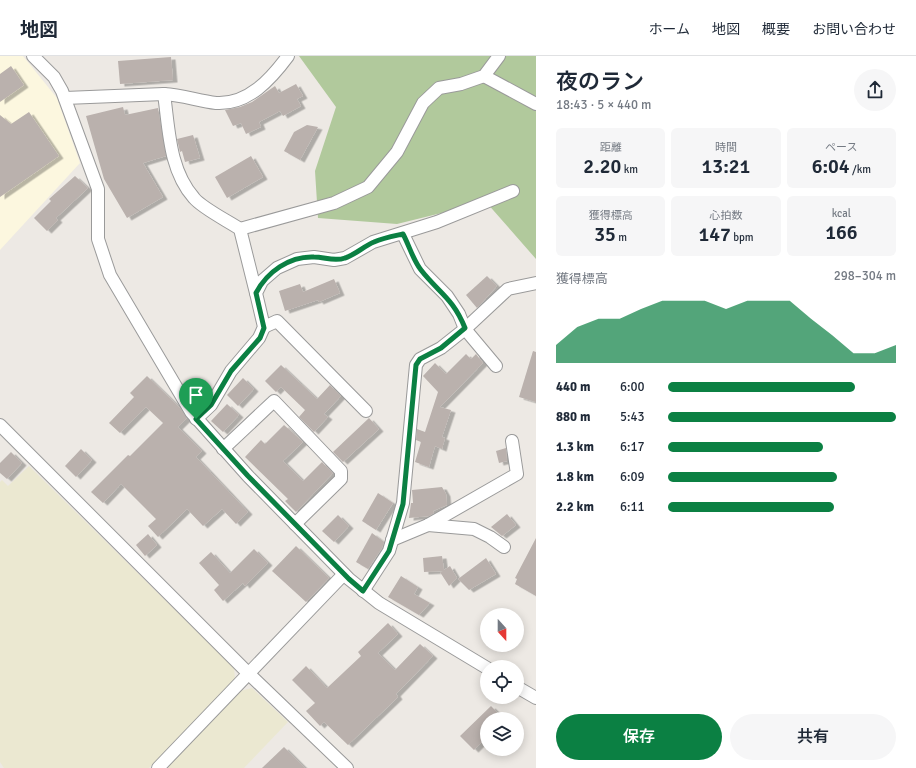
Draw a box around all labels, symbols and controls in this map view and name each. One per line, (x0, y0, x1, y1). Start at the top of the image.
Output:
text: 地図 (20, 18, 58, 42)
text: ホーム (648, 21, 690, 38)
text: 地図 (712, 21, 740, 38)
text: 概要 (762, 21, 790, 38)
text: お問い合わせ (812, 21, 896, 38)
text: 夜のラン (556, 68, 644, 95)
button: share (854, 69, 896, 111)
text: 18:43 · 5 × 440 m (556, 97, 651, 113)
text: 距離 (600, 141, 622, 154)
text: 時間 (715, 141, 737, 154)
text: ペース (825, 141, 858, 154)
text: 2.20 (583, 154, 621, 179)
text: 13:21 (702, 154, 750, 179)
text: 6:04 (812, 154, 850, 179)
text: km (621, 163, 638, 176)
text: /km (850, 163, 871, 176)
text: kcal (832, 207, 851, 220)
text: 獲得標高 (589, 209, 633, 222)
text: 心拍数 (709, 209, 742, 222)
text: 166 (825, 220, 858, 245)
text: 35 (594, 222, 616, 247)
text: 147 (698, 222, 731, 247)
text: m (616, 231, 627, 244)
text: bpm (731, 231, 754, 244)
text: 298–304 m (834, 268, 896, 284)
text: 獲得標高 (556, 271, 608, 287)
pin (179, 378, 213, 419)
text: 440 m (556, 379, 590, 395)
text: 6:00 (620, 379, 645, 395)
icon: arrive (185, 384, 207, 406)
text: 880 m (556, 409, 590, 425)
text: 5:43 (620, 409, 645, 425)
text: 1.3 km (556, 439, 594, 455)
text: 6:17 (620, 439, 645, 455)
text: 1.8 km (556, 469, 594, 485)
text: 6:09 (620, 469, 645, 485)
text: 2.2 km (556, 499, 594, 515)
text: 6:11 (620, 499, 645, 515)
north arrow (480, 608, 524, 652)
map controls (480, 608, 524, 756)
button: locate (480, 660, 524, 704)
button: layers (480, 712, 524, 756)
button: 保存 (556, 714, 722, 760)
button: 共有 (730, 714, 896, 760)

